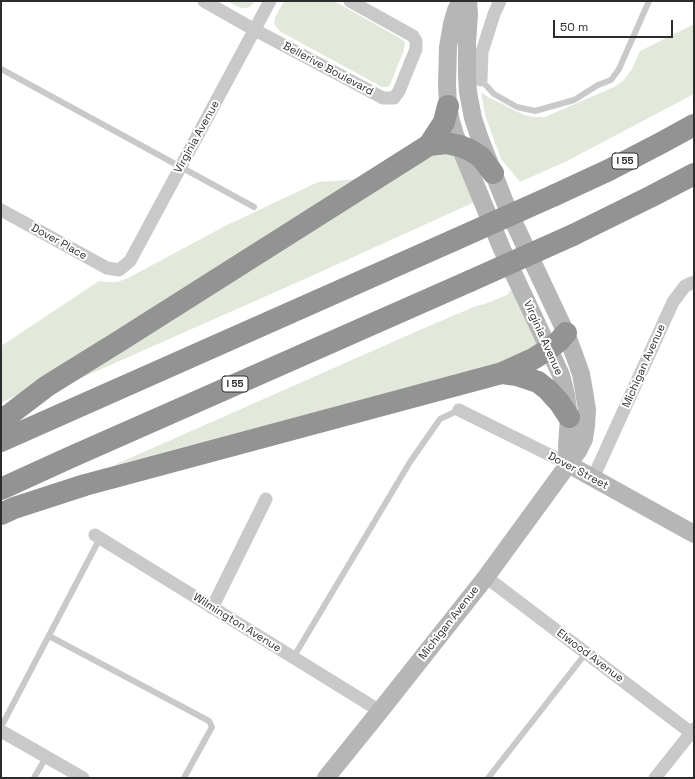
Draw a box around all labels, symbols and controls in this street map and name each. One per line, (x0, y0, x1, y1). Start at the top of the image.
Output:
scale bar (555, 12, 675, 38)
text: 50 m (560, 19, 588, 35)
street label: Bellerive Boulevard (281, 40, 375, 98)
street label: Virginia Avenue (172, 99, 222, 175)
road number: I 55 (612, 153, 638, 169)
street label: Dover Place (29, 221, 89, 263)
street label: Virginia Avenue (521, 298, 565, 378)
street label: Michigan Avenue (620, 322, 668, 410)
road number: I 55 (222, 376, 248, 392)
street label: Dover Street (545, 450, 611, 492)
street label: Michigan Avenue (416, 583, 482, 663)
street label: Wilmington Avenue (191, 591, 283, 655)
street label: Elwood Avenue (554, 627, 626, 685)

